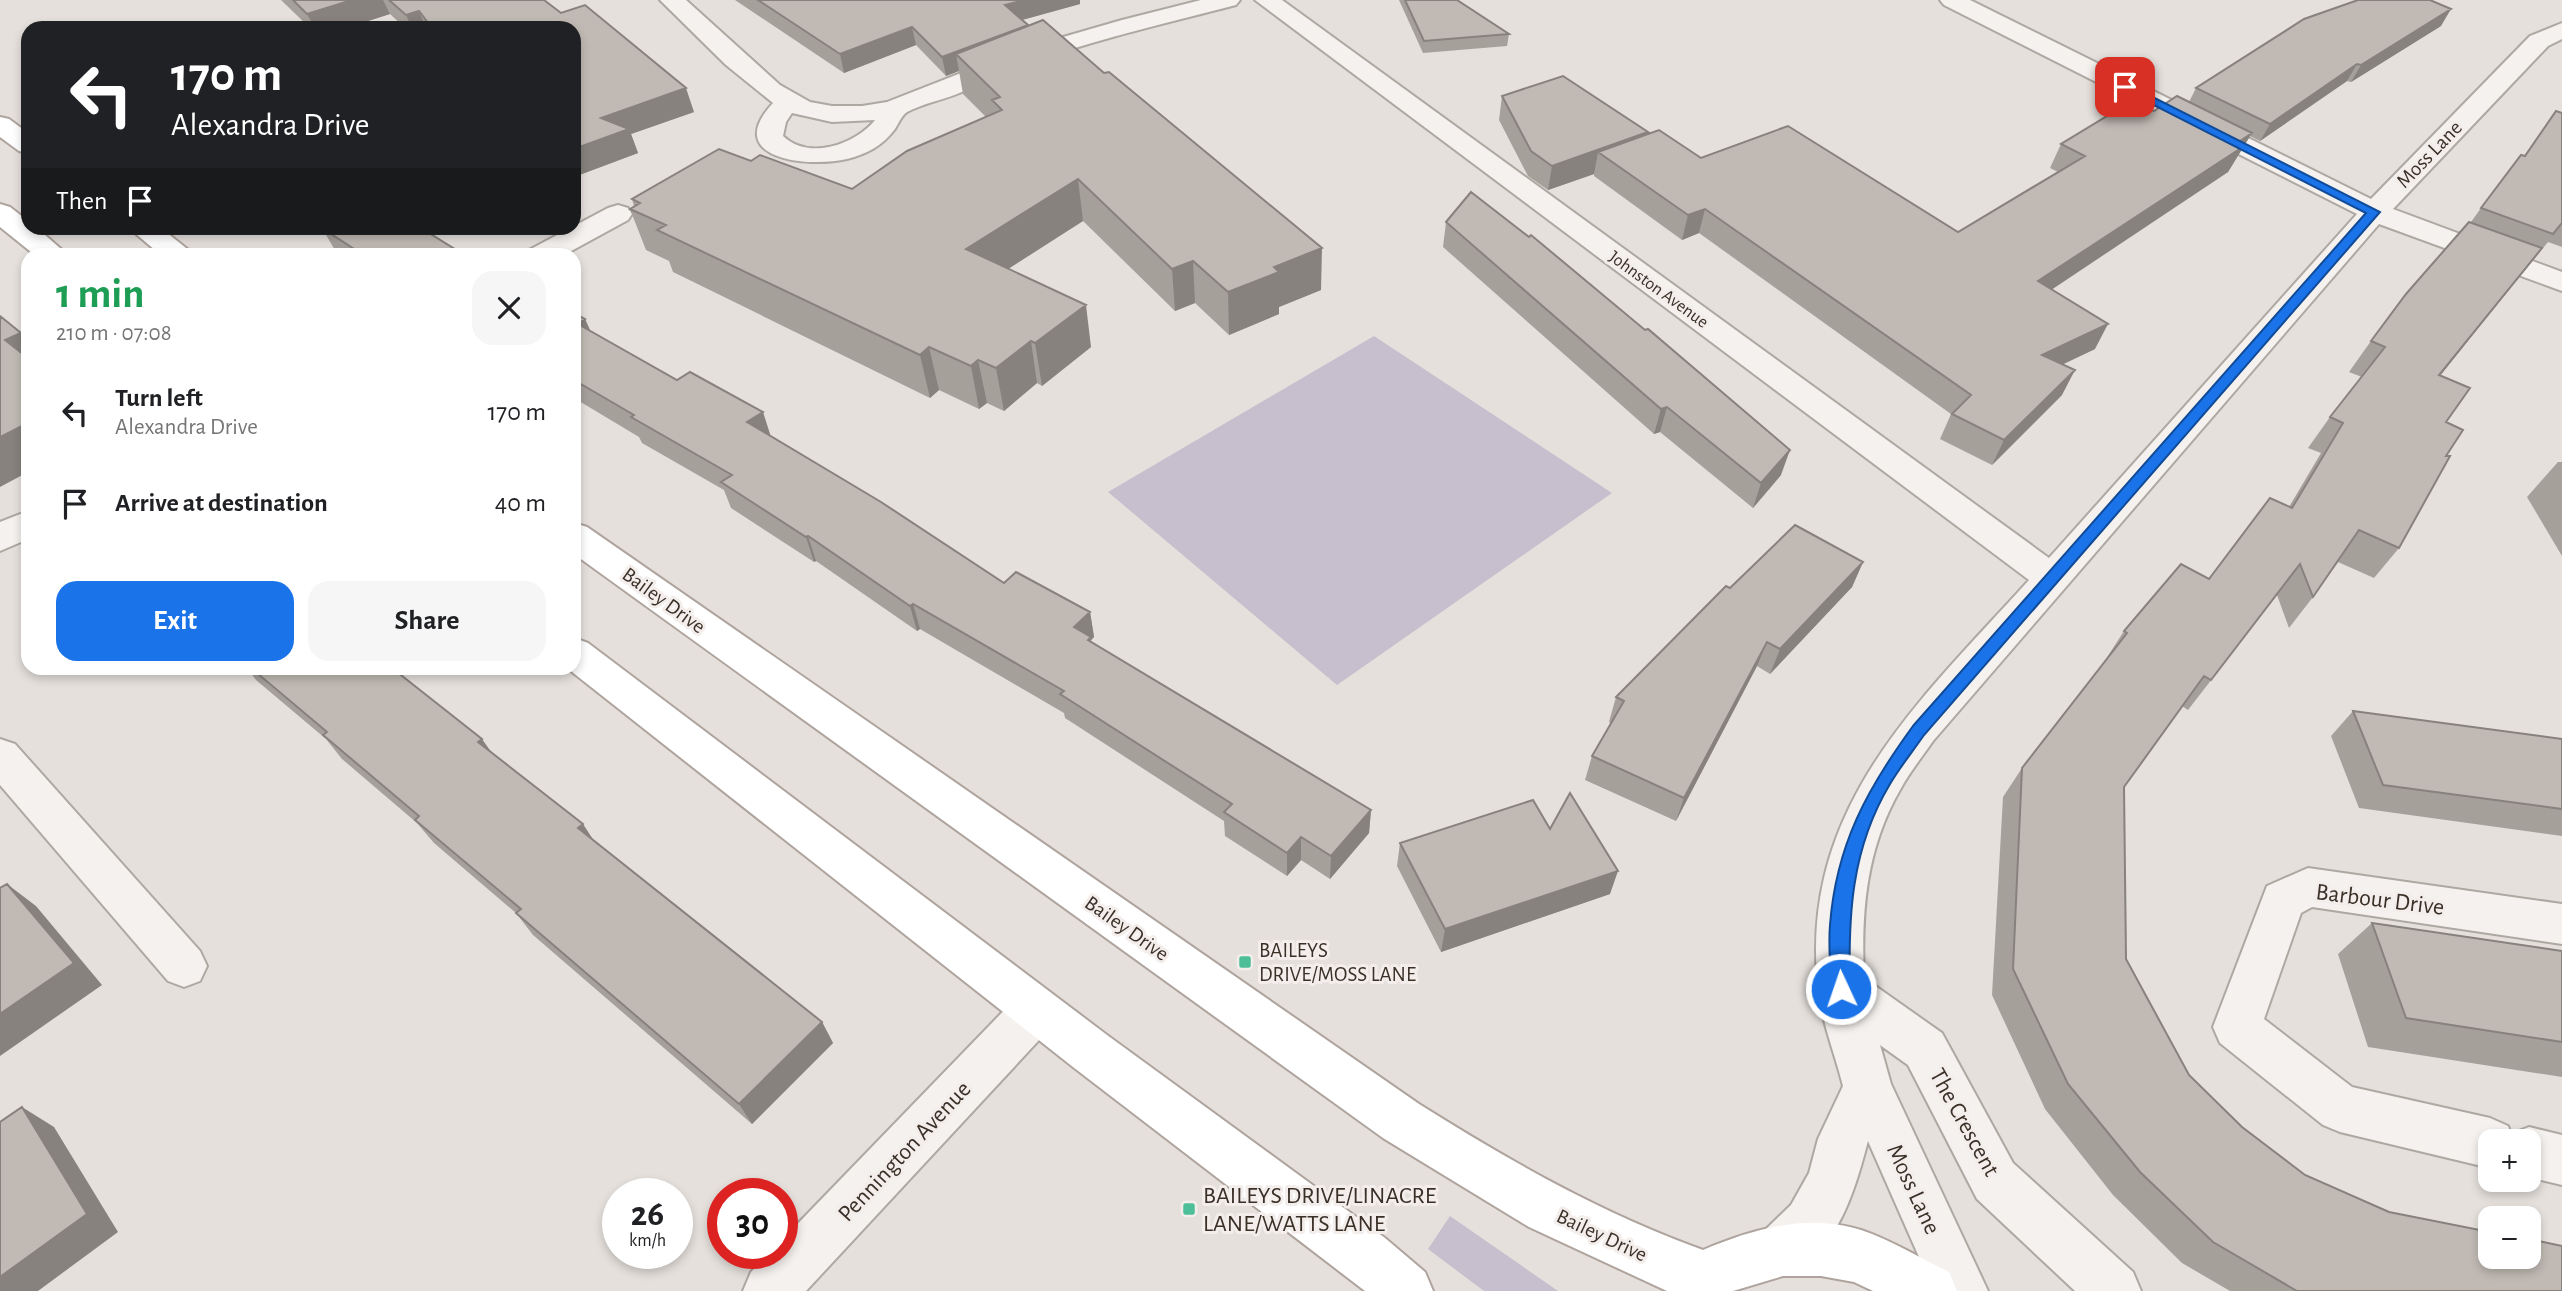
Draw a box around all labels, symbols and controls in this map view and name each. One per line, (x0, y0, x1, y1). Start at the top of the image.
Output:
icon: left (56, 49, 147, 140)
text: 170 m (171, 51, 282, 100)
pin (2095, 57, 2155, 117)
icon: arrive (2106, 68, 2144, 106)
text: Alexandra Drive (171, 109, 370, 141)
street label: Moss Lane (2393, 117, 2466, 192)
icon: arrive (121, 182, 159, 220)
text: Then (56, 188, 107, 214)
street label: Johnston Avenue (1605, 248, 1711, 332)
button: close (472, 271, 546, 345)
text: 1 min (56, 273, 145, 315)
text: 210 m · 07:08 (56, 322, 172, 345)
text: Turn left (115, 385, 203, 411)
icon: left (56, 394, 94, 432)
text: 170 m (487, 399, 546, 425)
text: Alexandra Drive (115, 416, 258, 439)
icon: arrive (56, 485, 94, 523)
text: Arrive at destination (115, 490, 328, 516)
text: 40 m (495, 490, 546, 516)
street label: Bailey Drive (618, 563, 709, 637)
button: Exit (56, 581, 294, 661)
button: Share (308, 581, 546, 661)
street label: Barbour Drive (2314, 880, 2445, 920)
street label: Bailey Drive (1081, 892, 1172, 965)
place label: BAILEYS DRIVE/MOSS LANE (1259, 940, 1416, 985)
position arrow (1804, 952, 1878, 1026)
marker: BAILEYS DRIVE/MOSS LANE (1237, 954, 1253, 970)
street label: The Crescent (1925, 1065, 2004, 1181)
street label: Pennington Avenue (834, 1077, 976, 1226)
map controls (2478, 1129, 2541, 1269)
button: + (2478, 1129, 2541, 1192)
street label: Moss Lane (1882, 1141, 1944, 1238)
speed limit sign: 30 (707, 1178, 798, 1269)
place label: BAILEYS DRIVE/LINACRE LANE/WATTS LANE (1203, 1184, 1437, 1236)
text: 26 (631, 1197, 664, 1232)
marker: BAILEYS DRIVE/LINACRE LANE/WATTS LANE (1181, 1201, 1197, 1217)
street label: Bailey Drive (1553, 1205, 1650, 1265)
button: − (2478, 1206, 2541, 1269)
text: km/h (629, 1232, 666, 1250)

